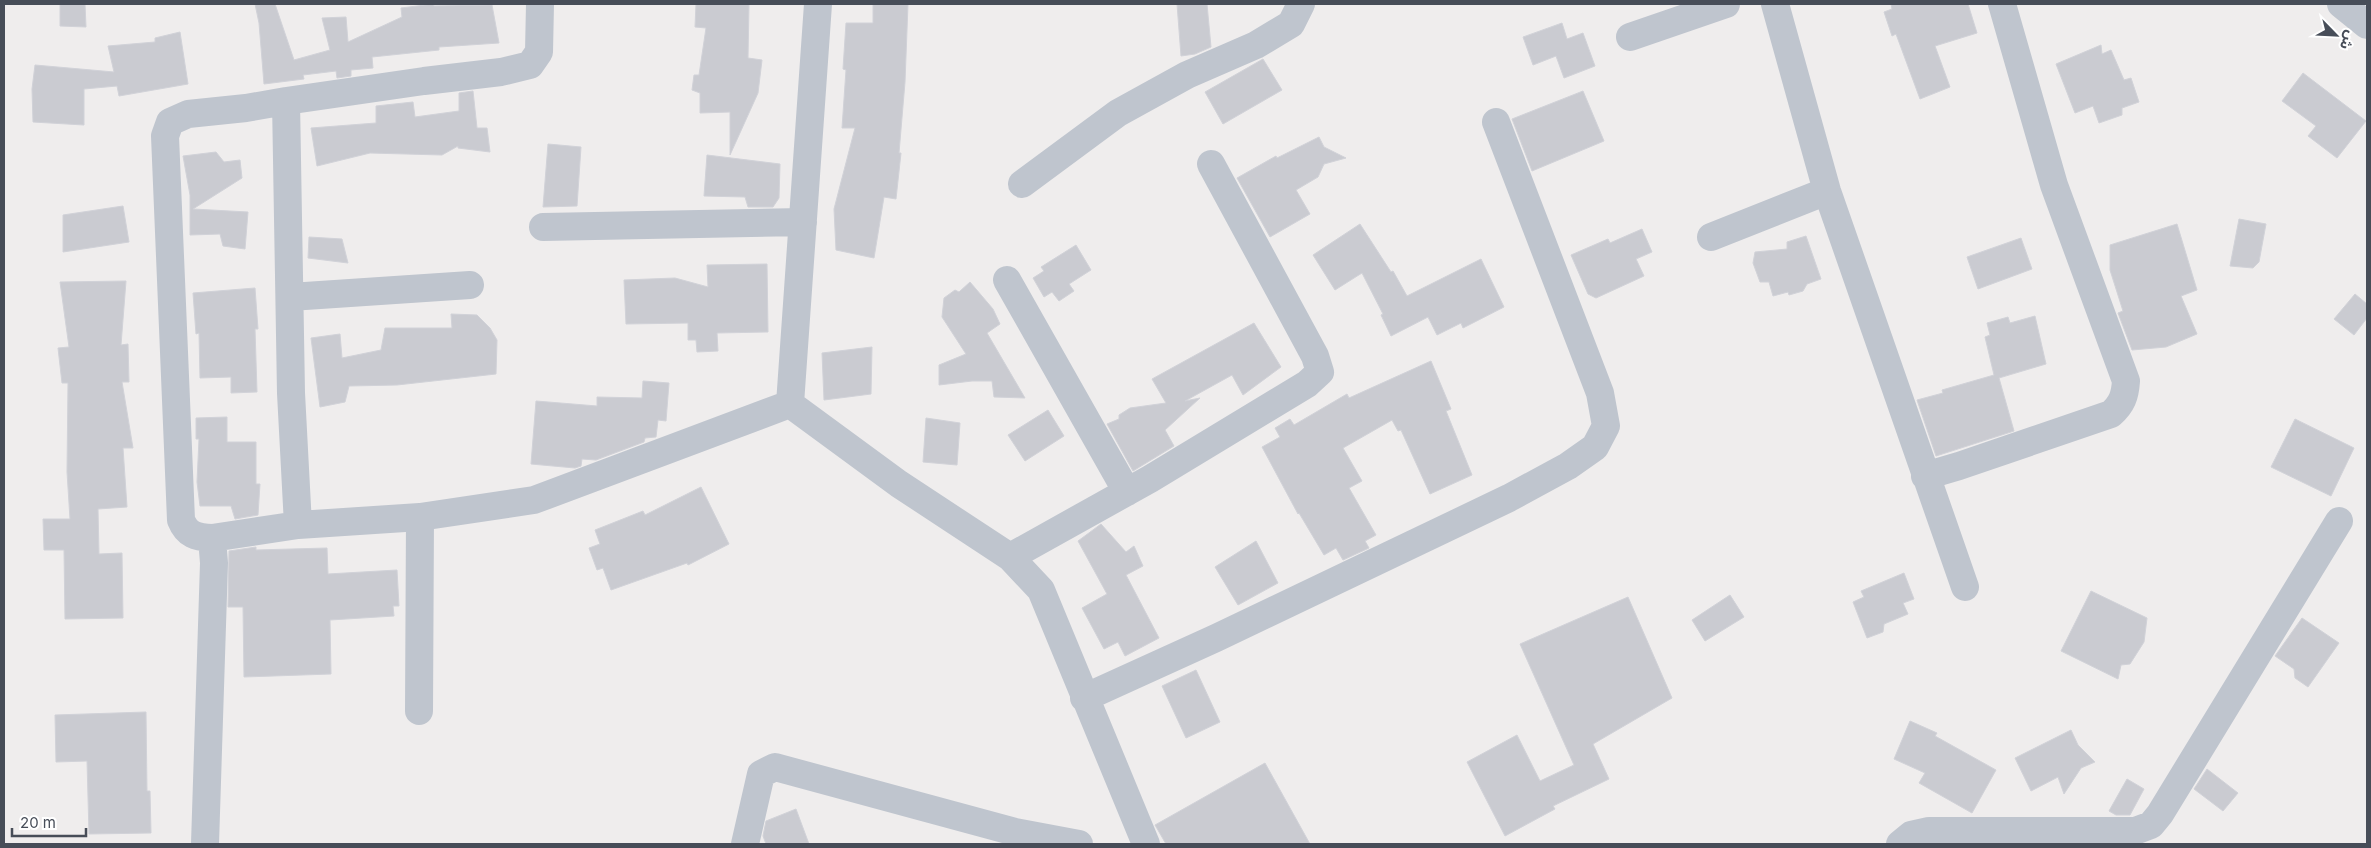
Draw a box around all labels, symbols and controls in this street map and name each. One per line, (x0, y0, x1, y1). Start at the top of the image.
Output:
north arrow (2311, 10, 2361, 60)
text: ش (2337, 28, 2360, 53)
scale bar (12, 806, 86, 838)
text: 20 m (20, 813, 56, 832)

